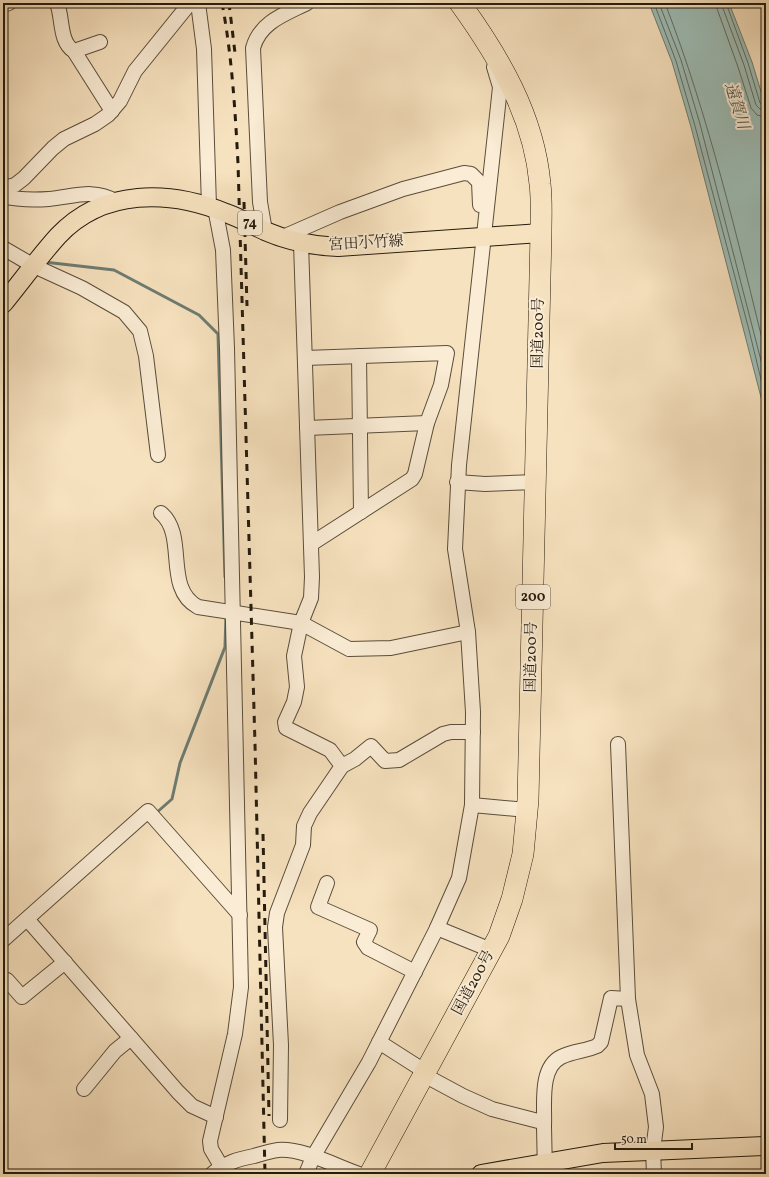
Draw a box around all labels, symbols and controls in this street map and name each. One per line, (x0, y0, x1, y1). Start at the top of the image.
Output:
water label: 遠賀川 (718, 80, 754, 134)
road number: 74 (238, 211, 262, 235)
street label: 宮田小竹線 (328, 232, 404, 256)
street label: 国道200号 (528, 297, 550, 369)
road number: 200 (516, 585, 550, 609)
street label: 国道200号 (521, 621, 543, 693)
street label: 国道200号 (448, 947, 500, 1019)
scale bar (615, 1125, 692, 1151)
text: 50 m (621, 1132, 647, 1148)

